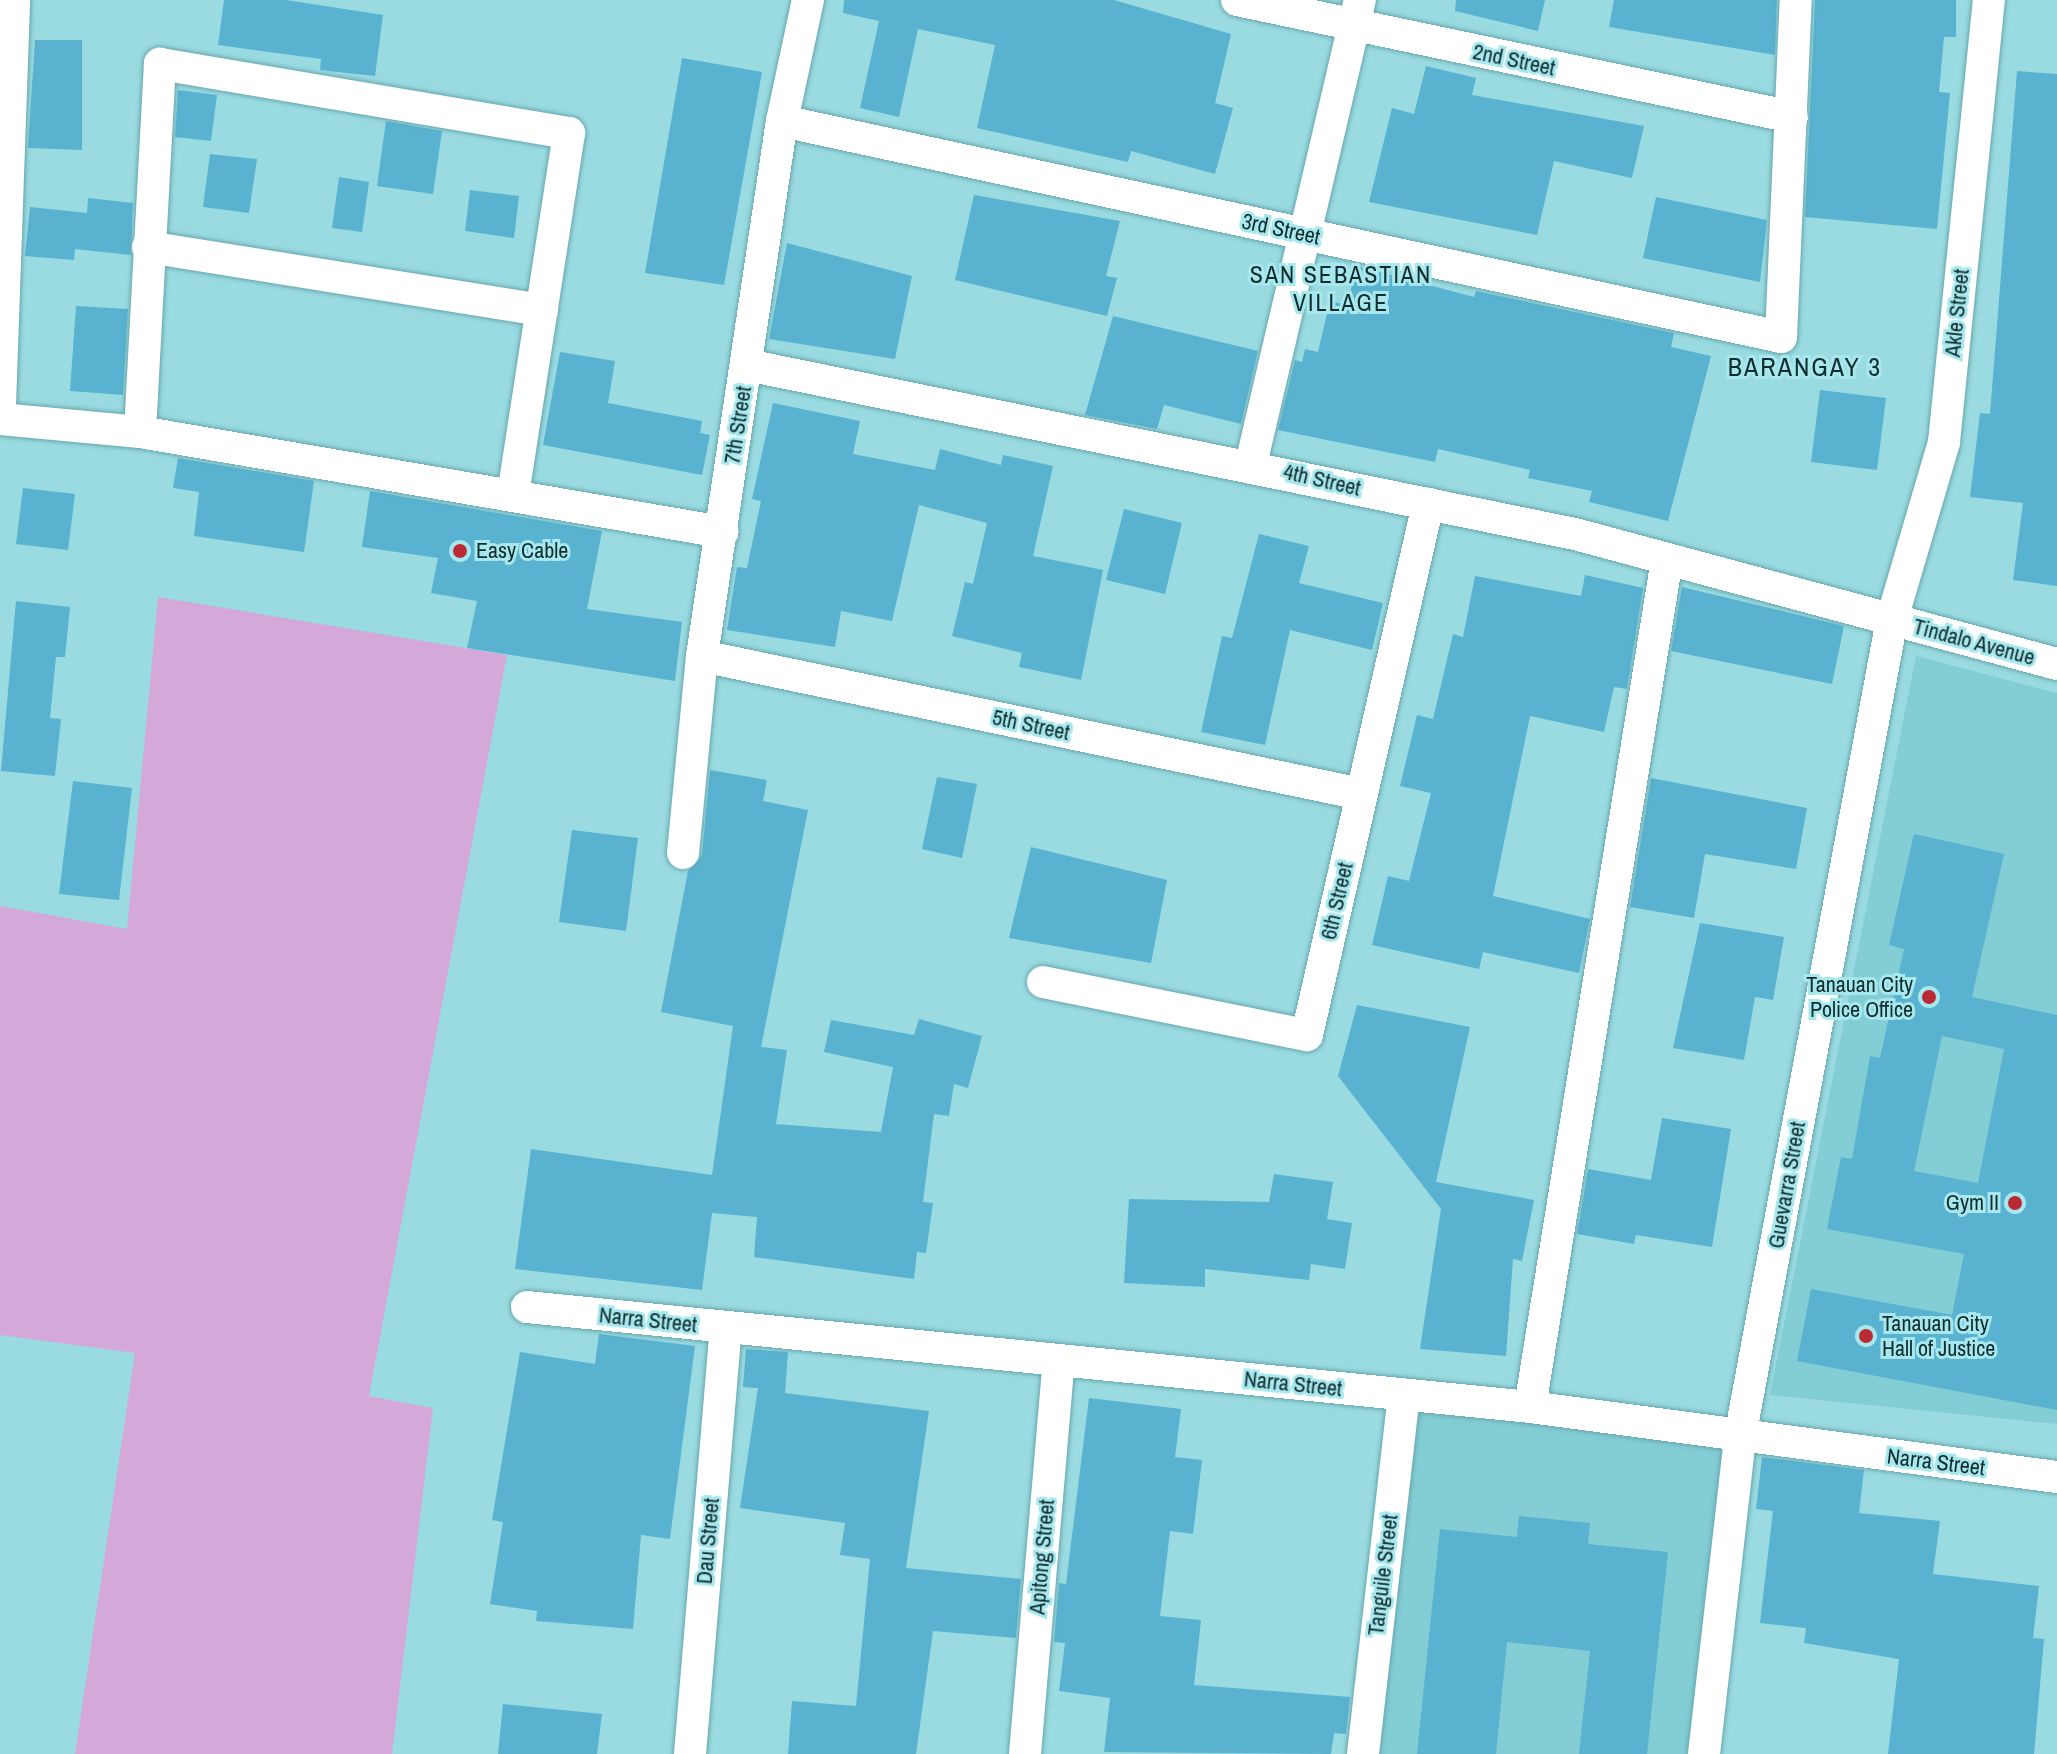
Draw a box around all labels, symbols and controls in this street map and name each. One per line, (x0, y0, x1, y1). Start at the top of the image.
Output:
street label: 2nd Street (1471, 38, 1557, 82)
street label: 3rd Street (1240, 208, 1322, 250)
district label: SAN SEBASTIAN VILLAGE (1250, 261, 1432, 317)
street label: Akle Street (1939, 268, 1975, 358)
district label: BARANGAY 3 (1728, 351, 1882, 383)
street label: 7th Street (719, 384, 757, 466)
street label: 4th Street (1281, 458, 1363, 502)
place label: Easy Cable (476, 538, 568, 564)
marker: Easy Cable (451, 542, 469, 560)
street label: Tindalo Avenue (1910, 613, 2038, 671)
street label: 5th Street (990, 704, 1072, 746)
street label: 6th Street (1315, 860, 1359, 942)
place label: Tanauan City Police Office (1806, 971, 1913, 1022)
marker: Tanauan City Police Office (1920, 988, 1938, 1006)
street label: Guevarra Street (1763, 1120, 1811, 1250)
place label: Gym II (1946, 1190, 1999, 1216)
marker: Gym II (2006, 1194, 2024, 1212)
street label: Narra Street (598, 1302, 698, 1338)
place label: Tanauan City Hall of Justice (1882, 1310, 1995, 1362)
marker: Tanauan City Hall of Justice (1857, 1327, 1875, 1345)
street label: Narra Street (1243, 1366, 1343, 1402)
street label: Narra Street (1886, 1443, 1986, 1481)
street label: Dau Street (691, 1497, 725, 1585)
street label: Apitong Street (1024, 1498, 1060, 1616)
street label: Tanguile Street (1362, 1513, 1404, 1637)

